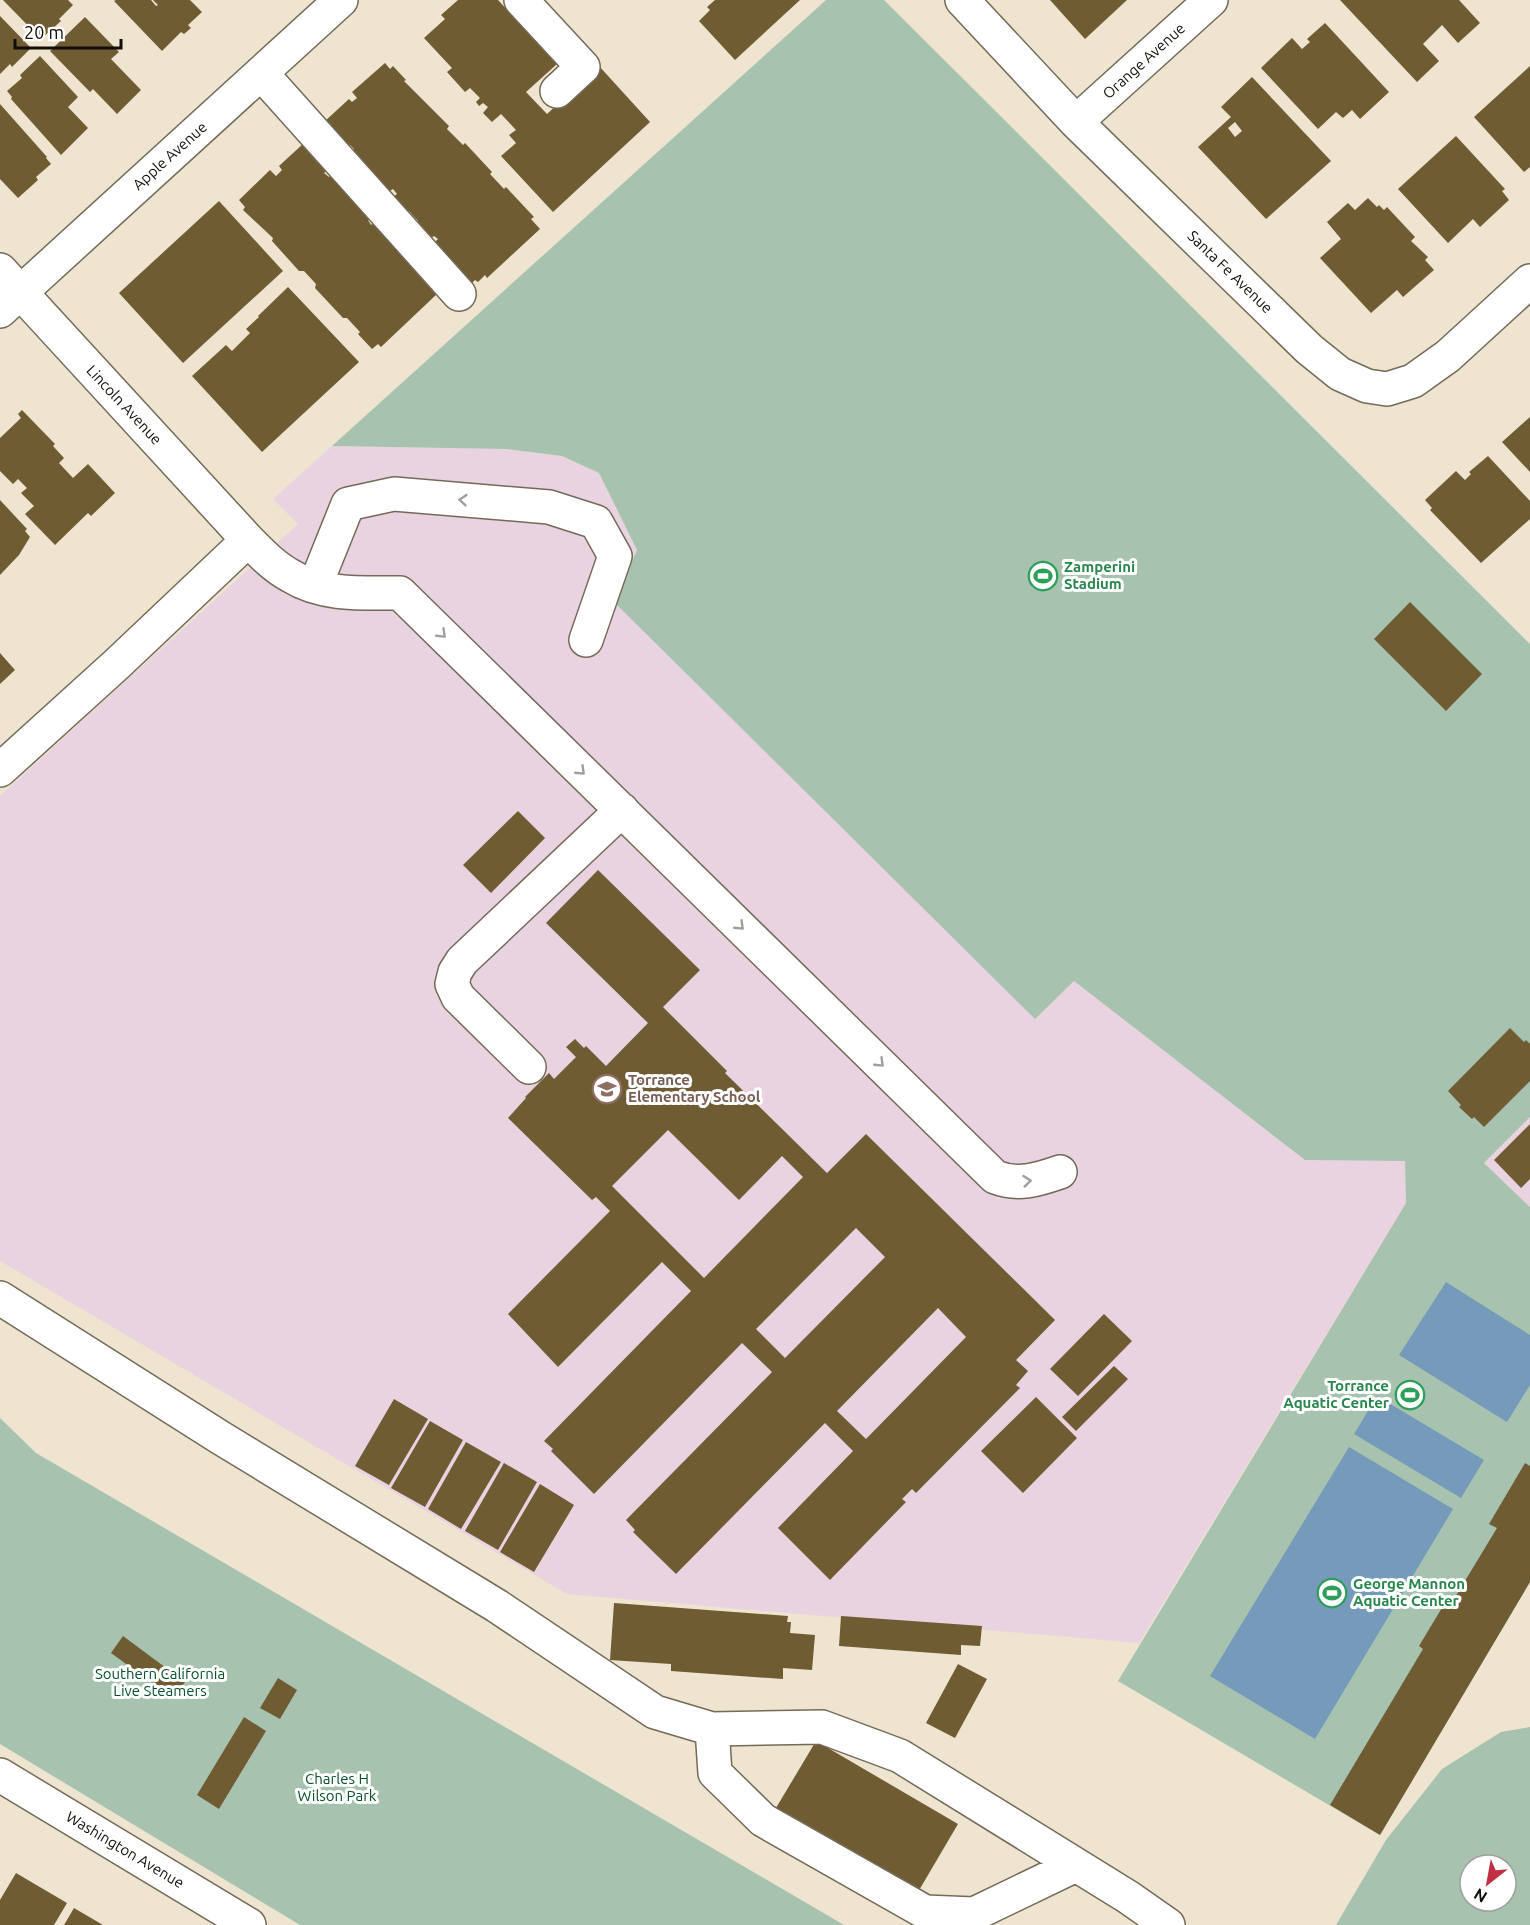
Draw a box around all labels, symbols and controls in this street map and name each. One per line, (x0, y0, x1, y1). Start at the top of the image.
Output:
scale bar (15, 12, 122, 50)
street label: Orange Avenue (1099, 19, 1188, 102)
text: 20 m (24, 22, 64, 42)
street label: Apple Avenue (129, 118, 210, 193)
street label: Santa Fe Avenue (1184, 227, 1276, 316)
street label: Lincoln Avenue (83, 362, 165, 448)
one-way arrow (458, 494, 467, 507)
place label: Zamperini Stadium (1064, 558, 1135, 592)
sports icon: Zamperini Stadium (1027, 560, 1059, 592)
one-way arrow (435, 627, 446, 638)
one-way arrow (574, 763, 585, 774)
one-way arrow (733, 919, 744, 930)
one-way arrow (872, 1055, 883, 1066)
place label: Torrance Elementary School (628, 1071, 761, 1105)
school or university icon: Torrance Elementary School (591, 1073, 623, 1105)
one-way arrow (1022, 1175, 1032, 1188)
place label: Torrance Aquatic Center (1283, 1377, 1390, 1411)
sports icon: Torrance Aquatic Center (1394, 1379, 1426, 1411)
place label: George Mannon Aquatic Center (1353, 1575, 1465, 1609)
sports icon: George Mannon Aquatic Center (1316, 1577, 1348, 1609)
park label: Southern California Live Steamers (95, 1665, 225, 1699)
park label: Charles H Wilson Park (298, 1770, 377, 1804)
street label: Washington Avenue (63, 1808, 187, 1891)
north arrow (1458, 1853, 1518, 1913)
text: N (1471, 1885, 1490, 1907)

